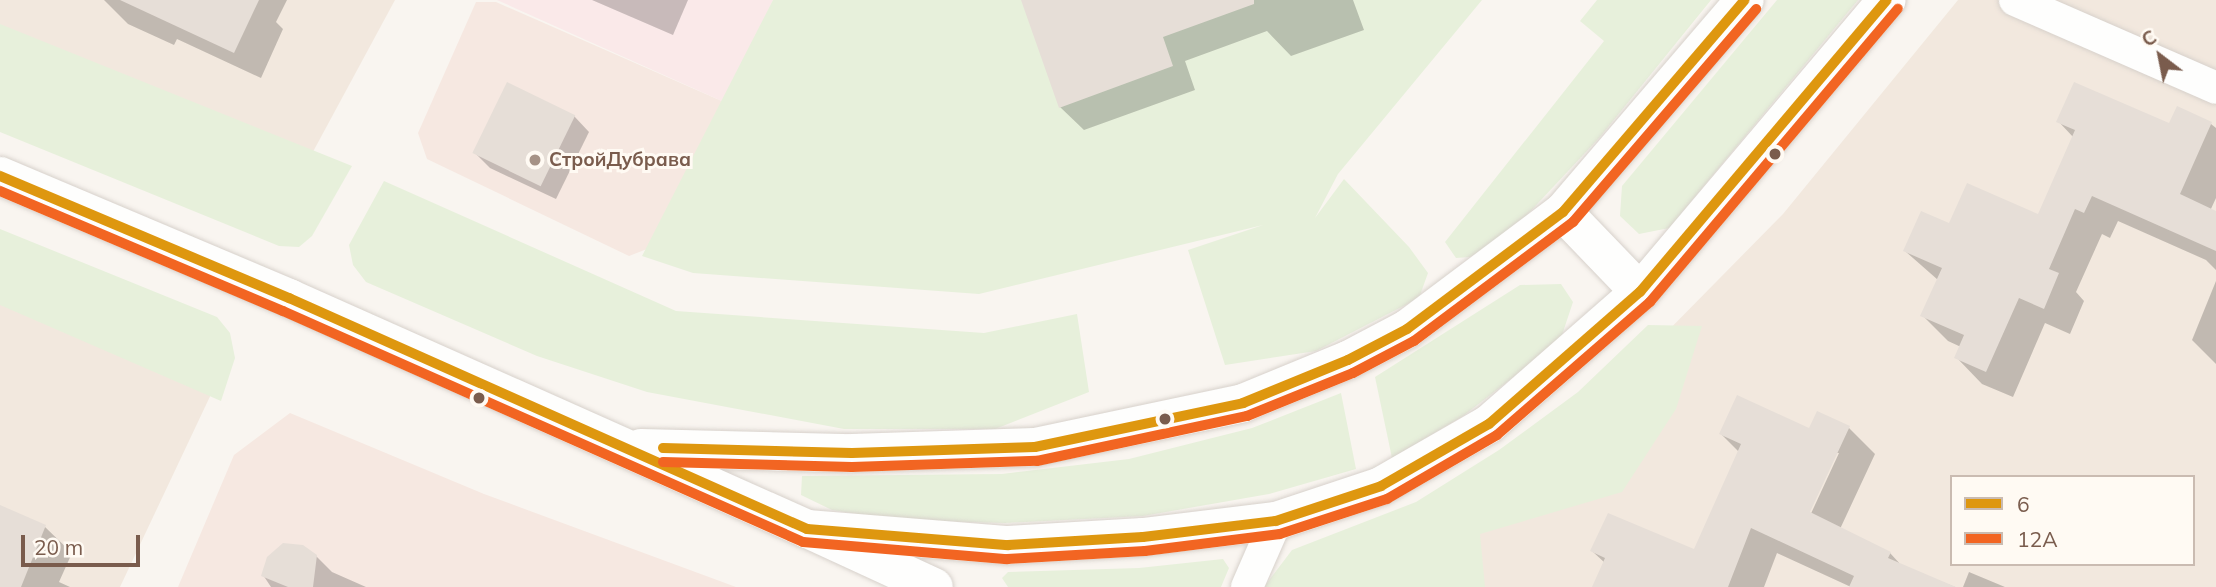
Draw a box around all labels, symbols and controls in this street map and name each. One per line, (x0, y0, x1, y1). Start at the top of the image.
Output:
north arrow (2125, 21, 2195, 91)
text: С (2137, 25, 2161, 52)
unlabelled marker (1768, 147, 1782, 161)
place label: СтройДубрава (549, 149, 691, 171)
marker: СтройДубрава (527, 152, 543, 168)
unlabelled marker (472, 391, 486, 405)
unlabelled marker (1158, 412, 1172, 426)
legend (1950, 475, 2195, 566)
text: 6 (2017, 491, 2030, 517)
scale bar (24, 520, 144, 564)
text: 12А (2017, 526, 2058, 552)
text: 20 m (34, 534, 83, 560)

